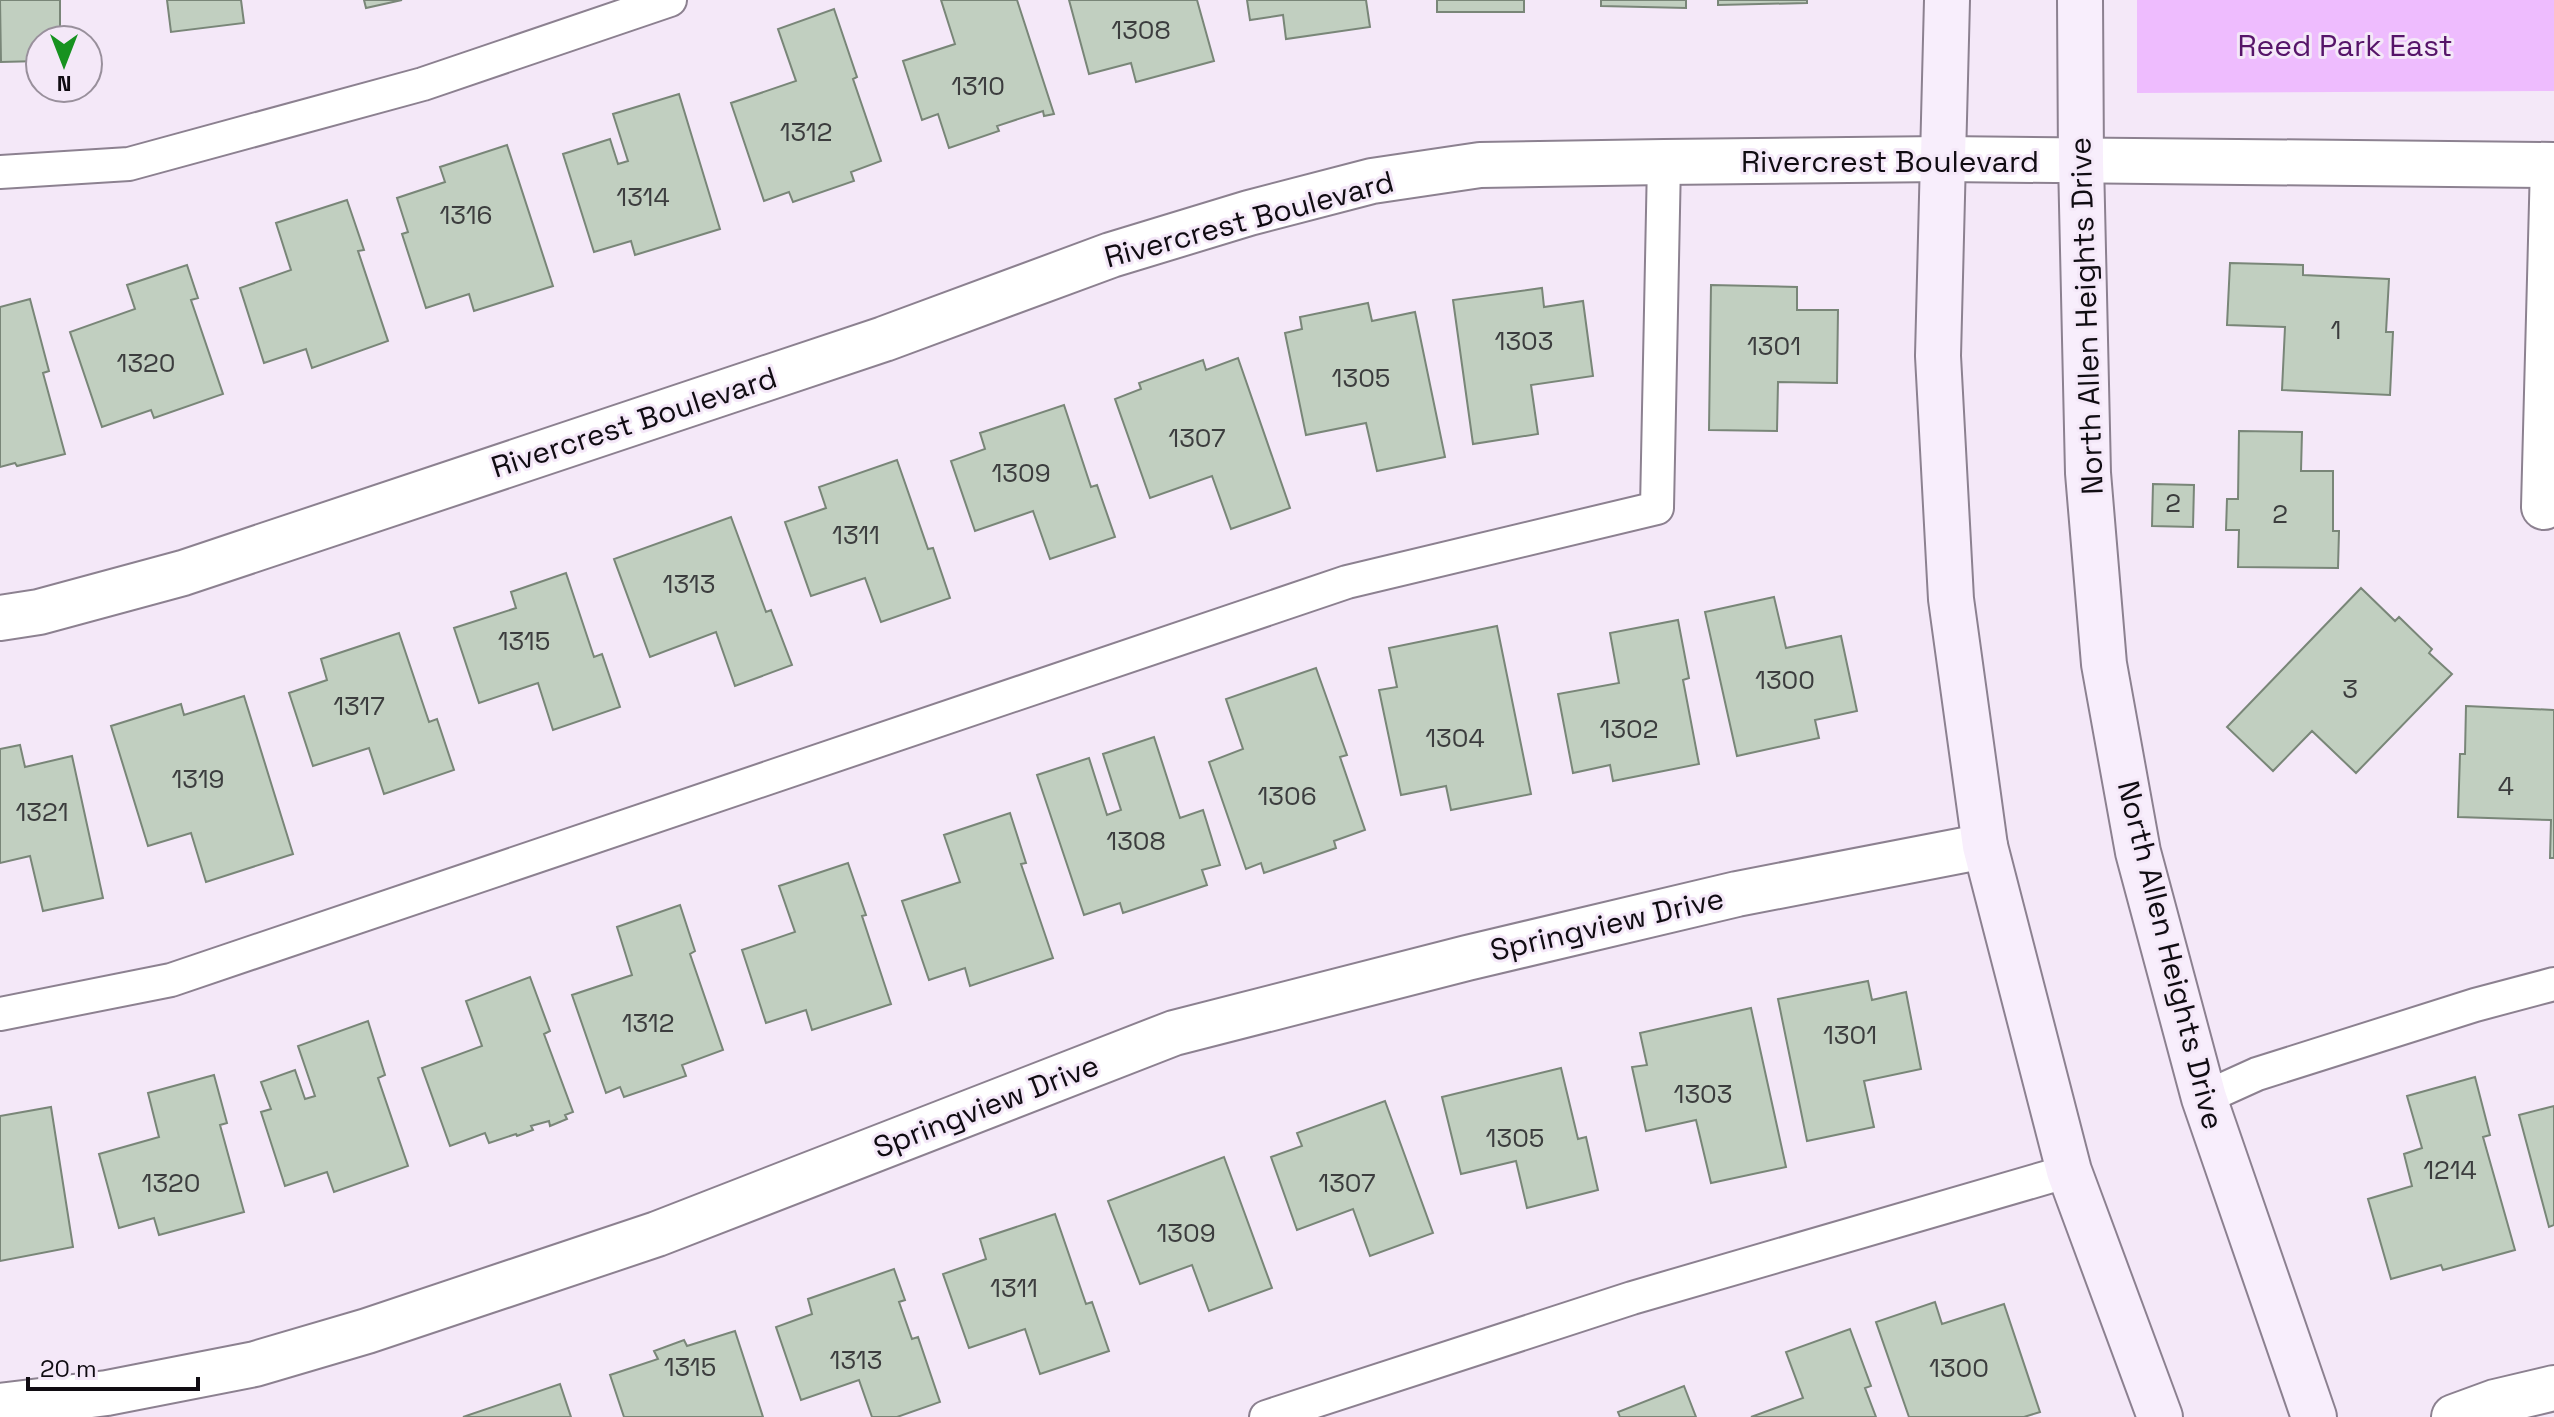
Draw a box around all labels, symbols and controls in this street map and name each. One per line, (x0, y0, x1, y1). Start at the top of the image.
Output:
house number: 1308 (1111, 13, 1171, 47)
north arrow (24, 24, 104, 104)
park label: Reed Park East (2238, 26, 2452, 65)
house number: 1310 (951, 69, 1005, 103)
text: N (57, 70, 71, 98)
house number: 1312 (780, 115, 832, 149)
street label: North Allen Heights Drive (2060, 136, 2112, 496)
street label: Rivercrest Boulevard (1741, 142, 2039, 181)
street label: Rivercrest Boulevard (1100, 162, 1398, 276)
house number: 1314 (616, 180, 670, 214)
house number: 1316 (440, 198, 492, 232)
house number: 1 (2331, 313, 2341, 347)
house number: 1303 (1495, 324, 1553, 358)
house number: 1301 (1747, 329, 1801, 363)
house number: 1320 (117, 346, 175, 380)
street label: Rivercrest Boulevard (486, 357, 782, 487)
house number: 1305 (1332, 361, 1390, 395)
house number: 1307 (1168, 421, 1226, 455)
house number: 1309 (991, 456, 1051, 490)
house number: 2 (2165, 486, 2181, 520)
house number: 2 (2272, 497, 2288, 531)
house number: 1311 (832, 518, 880, 552)
house number: 1313 (663, 567, 715, 601)
house number: 1315 (498, 624, 550, 658)
house number: 1300 (1755, 663, 1815, 697)
house number: 3 (2342, 672, 2358, 706)
house number: 1317 (333, 689, 385, 723)
house number: 1302 (1600, 712, 1658, 746)
house number: 1304 (1425, 721, 1485, 755)
house number: 1319 (172, 762, 224, 796)
house number: 4 (2498, 769, 2514, 803)
street label: North Allen Heights Drive (2109, 777, 2233, 1133)
house number: 1306 (1257, 779, 1317, 813)
house number: 1321 (15, 795, 69, 829)
house number: 1308 (1106, 824, 1166, 858)
street label: Springview Drive (1486, 878, 1728, 970)
house number: 1312 (622, 1006, 674, 1040)
house number: 1301 (1823, 1018, 1877, 1052)
street label: Springview Drive (868, 1045, 1104, 1167)
house number: 1303 (1674, 1077, 1732, 1111)
house number: 1305 (1486, 1121, 1544, 1155)
house number: 1214 (2423, 1153, 2477, 1187)
house number: 1320 (142, 1166, 200, 1200)
house number: 1307 (1318, 1166, 1376, 1200)
house number: 1309 (1156, 1216, 1216, 1250)
house number: 1311 (990, 1271, 1038, 1305)
scale bar (28, 1341, 198, 1391)
house number: 1313 (830, 1343, 882, 1377)
house number: 1315 (664, 1350, 716, 1384)
house number: 1300 (1929, 1351, 1989, 1385)
text: 20 m (40, 1353, 97, 1384)

